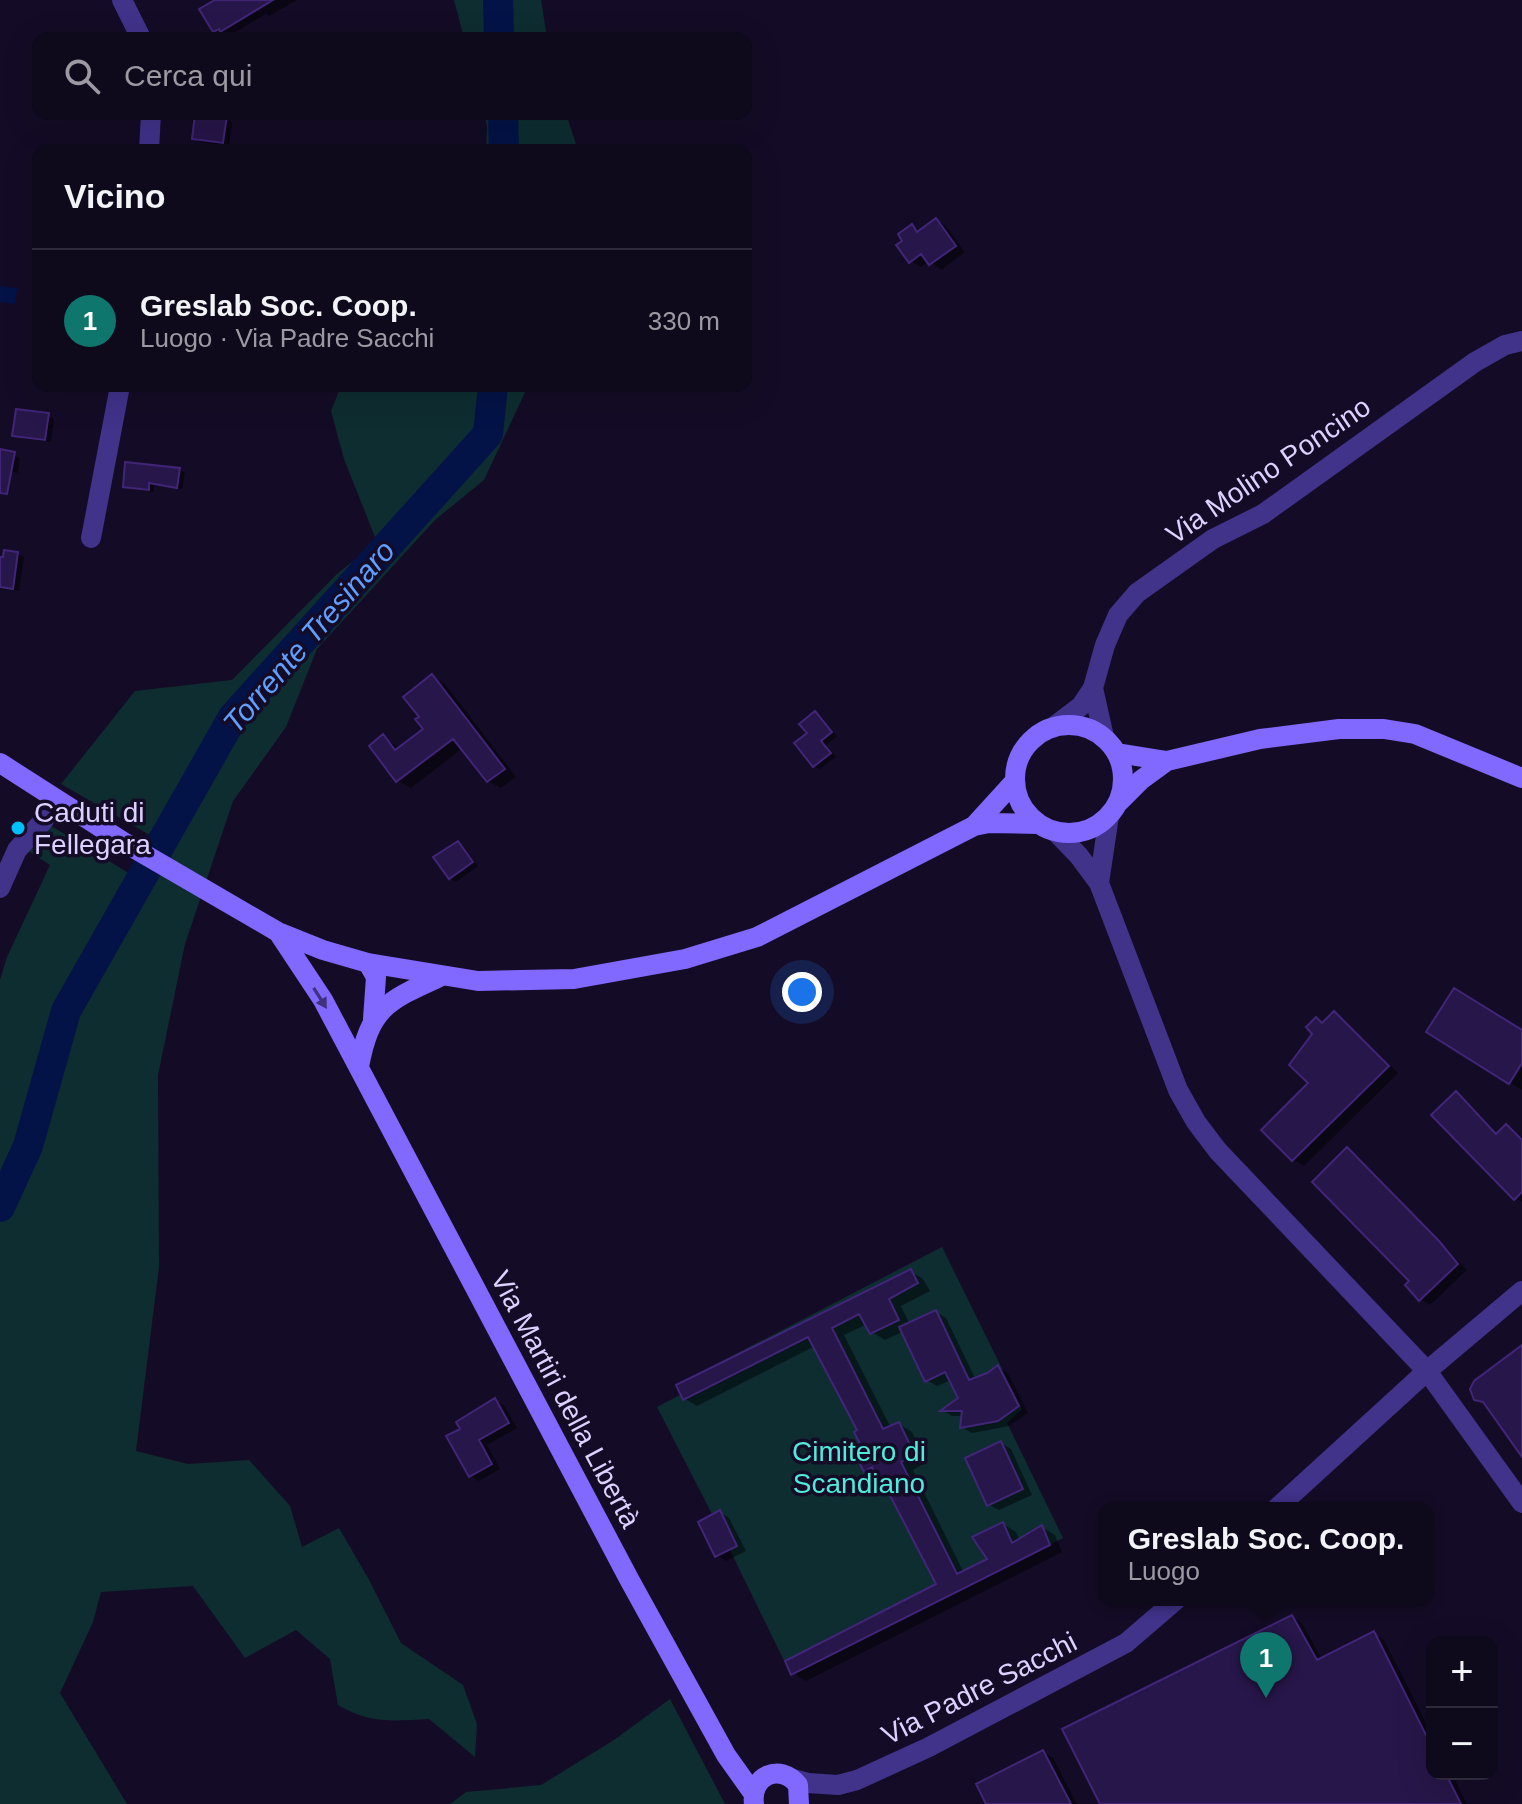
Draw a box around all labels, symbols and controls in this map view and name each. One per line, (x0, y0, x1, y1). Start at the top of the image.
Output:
search box (32, 32, 752, 120)
icon: search (60, 54, 104, 98)
text: Cerca qui (124, 59, 252, 92)
text: Vicino (64, 177, 165, 215)
text: Greslab Soc. Coop. (140, 289, 417, 322)
text: 1 (83, 306, 97, 336)
text: 330 m (648, 306, 720, 336)
text: Luogo · Via Padre Sacchi (140, 323, 434, 353)
street label: Via Molino Poncino (1160, 391, 1376, 550)
water label: Torrente Tresinaro (216, 534, 401, 739)
place label: Caduti di Fellegara (34, 797, 151, 860)
marker: Caduti di Fellegara (9, 819, 27, 837)
your location (782, 972, 822, 1012)
one-way arrow (313, 987, 328, 1008)
street label: Via Martiri della Libertà (485, 1266, 647, 1533)
park label: Cimitero di Scandiano (792, 1436, 926, 1499)
popup (1098, 1502, 1434, 1606)
text: Greslab Soc. Coop. (1128, 1522, 1404, 1555)
text: Luogo (1128, 1556, 1200, 1586)
street label: Via Padre Sacchi (877, 1626, 1082, 1751)
pin: 1 (1240, 1632, 1292, 1698)
map controls (1426, 1636, 1498, 1780)
button: + (1426, 1636, 1498, 1708)
button: − (1426, 1708, 1498, 1780)

